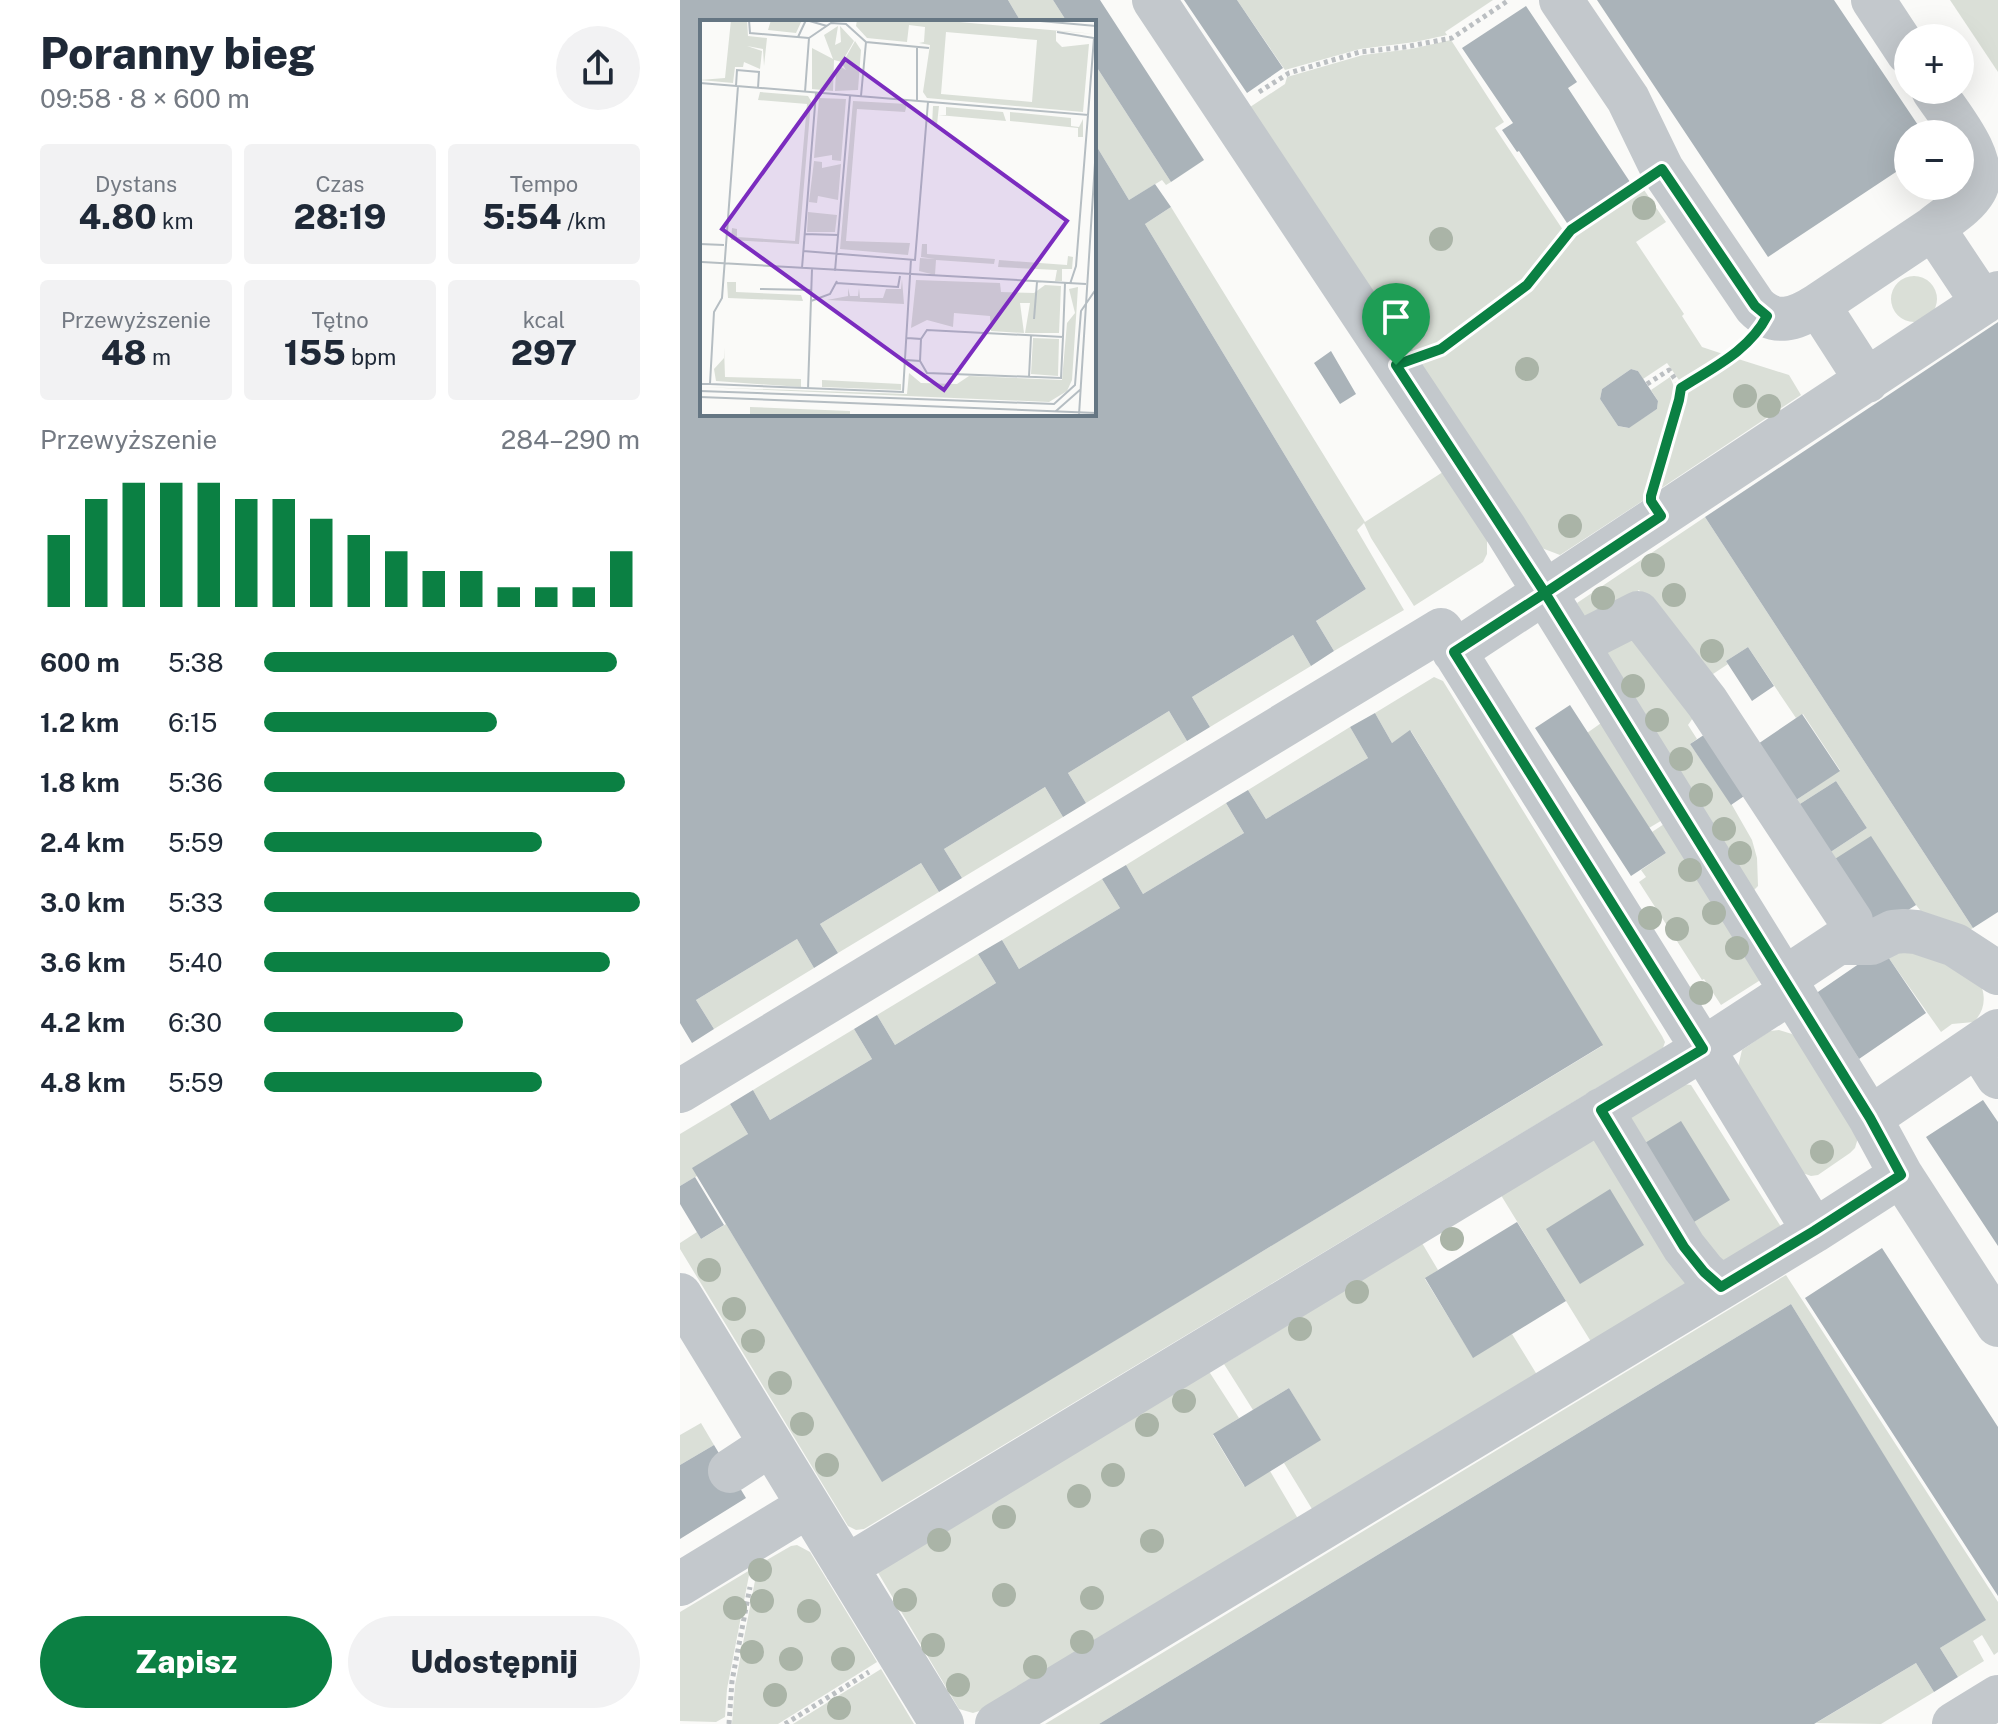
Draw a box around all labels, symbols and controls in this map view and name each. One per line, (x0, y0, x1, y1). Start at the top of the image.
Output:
inset map (700, 20, 1096, 416)
map controls (1894, 24, 1974, 200)
button: + (1894, 24, 1974, 104)
button: share (556, 26, 640, 110)
text: Poranny bieg (40, 27, 316, 79)
text: 09:58 · 8 × 600 m (40, 83, 250, 114)
button: − (1894, 120, 1974, 200)
text: Dystans (95, 171, 177, 197)
text: Czas (316, 171, 364, 197)
text: Tempo (510, 171, 578, 197)
text: 4.80 (79, 197, 157, 237)
text: 28:19 (293, 197, 387, 237)
text: 5:54 (482, 197, 562, 237)
text: km (157, 208, 193, 234)
text: /km (562, 208, 606, 234)
pin (1362, 283, 1430, 365)
icon: arrive (1374, 295, 1418, 339)
text: Przewyższenie (61, 307, 211, 333)
text: Tętno (311, 307, 369, 333)
text: kcal (523, 307, 565, 333)
text: 48 (101, 333, 147, 373)
text: 155 (284, 333, 346, 373)
text: 297 (511, 333, 577, 373)
text: m (147, 344, 171, 370)
text: bpm (346, 344, 396, 370)
text: Przewyższenie (40, 424, 217, 455)
text: 284–290 m (501, 424, 640, 455)
text: 600 m (40, 647, 120, 678)
text: 5:38 (168, 647, 224, 678)
text: 1.2 km (40, 707, 119, 738)
text: 6:15 (168, 707, 217, 738)
text: 1.8 km (40, 767, 120, 798)
text: 5:36 (168, 767, 223, 798)
text: 2.4 km (40, 827, 125, 858)
text: 5:59 (168, 827, 223, 858)
text: 3.0 km (40, 887, 125, 918)
text: 5:33 (168, 887, 223, 918)
text: 3.6 km (40, 947, 126, 978)
text: 5:40 (168, 947, 223, 978)
text: 4.2 km (40, 1007, 125, 1038)
text: 6:30 (168, 1007, 222, 1038)
text: 4.8 km (40, 1067, 126, 1098)
text: 5:59 (168, 1067, 223, 1098)
button: Zapisz (40, 1616, 332, 1708)
button: Udostępnij (348, 1616, 640, 1708)

